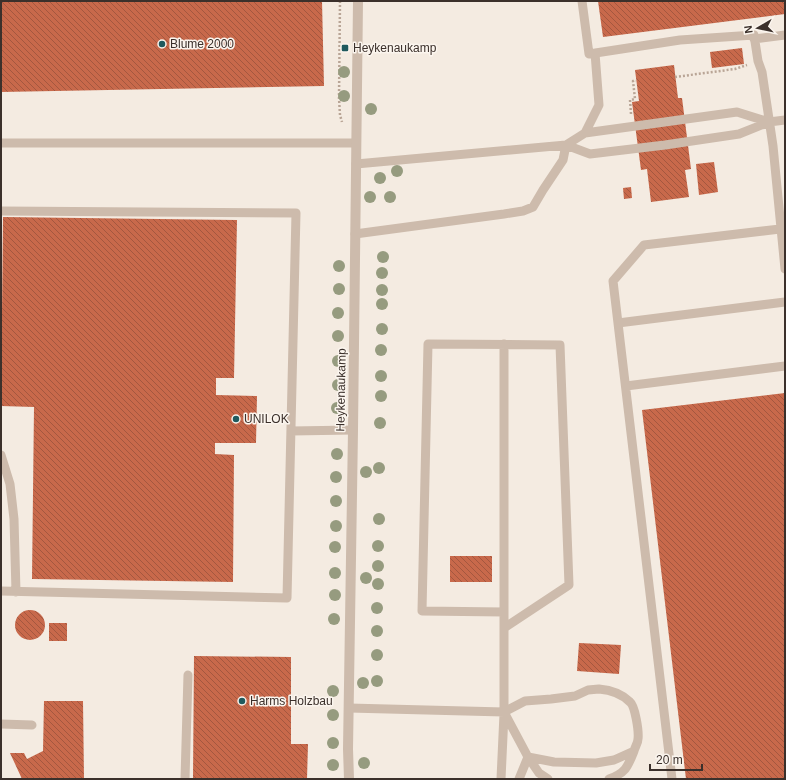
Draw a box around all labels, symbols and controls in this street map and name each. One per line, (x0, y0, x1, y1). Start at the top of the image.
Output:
north arrow (738, 8, 778, 48)
text: N (742, 25, 755, 34)
place label: Blume 2000 (170, 37, 234, 51)
marker: Blume 2000 (157, 39, 167, 49)
place label: Heykenaukamp (353, 41, 437, 55)
marker: Heykenaukamp (340, 43, 350, 53)
street label: Heykenaukamp (333, 348, 349, 432)
place label: UNILOK (244, 412, 289, 426)
marker: UNILOK (231, 414, 241, 424)
place label: Harms Holzbau (250, 694, 333, 708)
marker: Harms Holzbau (237, 696, 247, 706)
scale bar (650, 746, 702, 772)
text: 20 m (656, 753, 683, 767)

